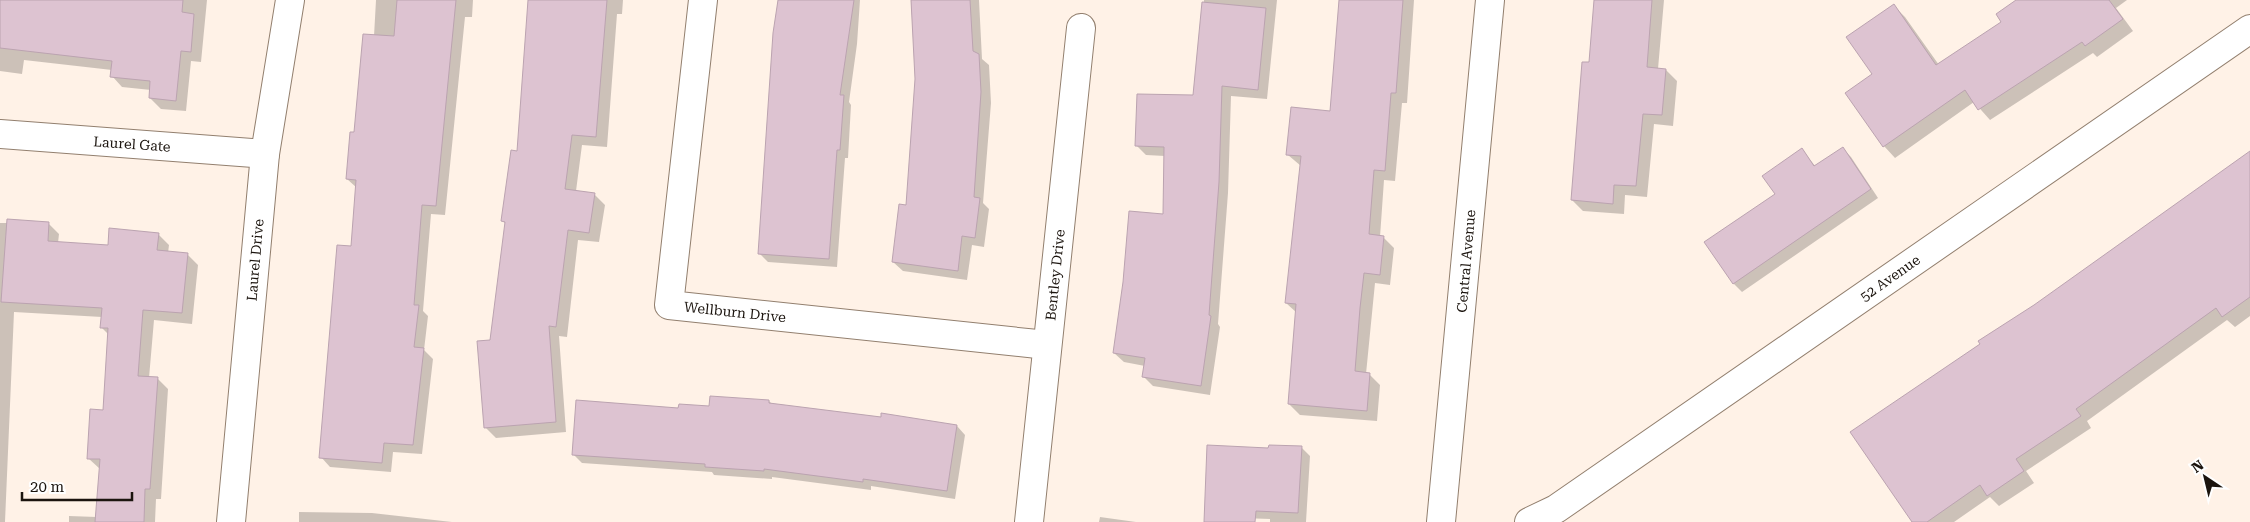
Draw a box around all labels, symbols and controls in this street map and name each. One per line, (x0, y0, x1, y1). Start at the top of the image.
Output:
street label: Laurel Gate (93, 133, 171, 155)
street label: Central Avenue (1454, 209, 1478, 313)
street label: Laurel Drive (243, 218, 267, 302)
street label: Bentley Drive (1042, 228, 1068, 321)
street label: 52 Avenue (1857, 251, 1923, 304)
street label: Wellburn Drive (683, 299, 787, 325)
north arrow (2180, 452, 2230, 502)
text: N (2189, 457, 2207, 476)
scale bar (22, 470, 132, 502)
text: 20 m (30, 478, 65, 496)

